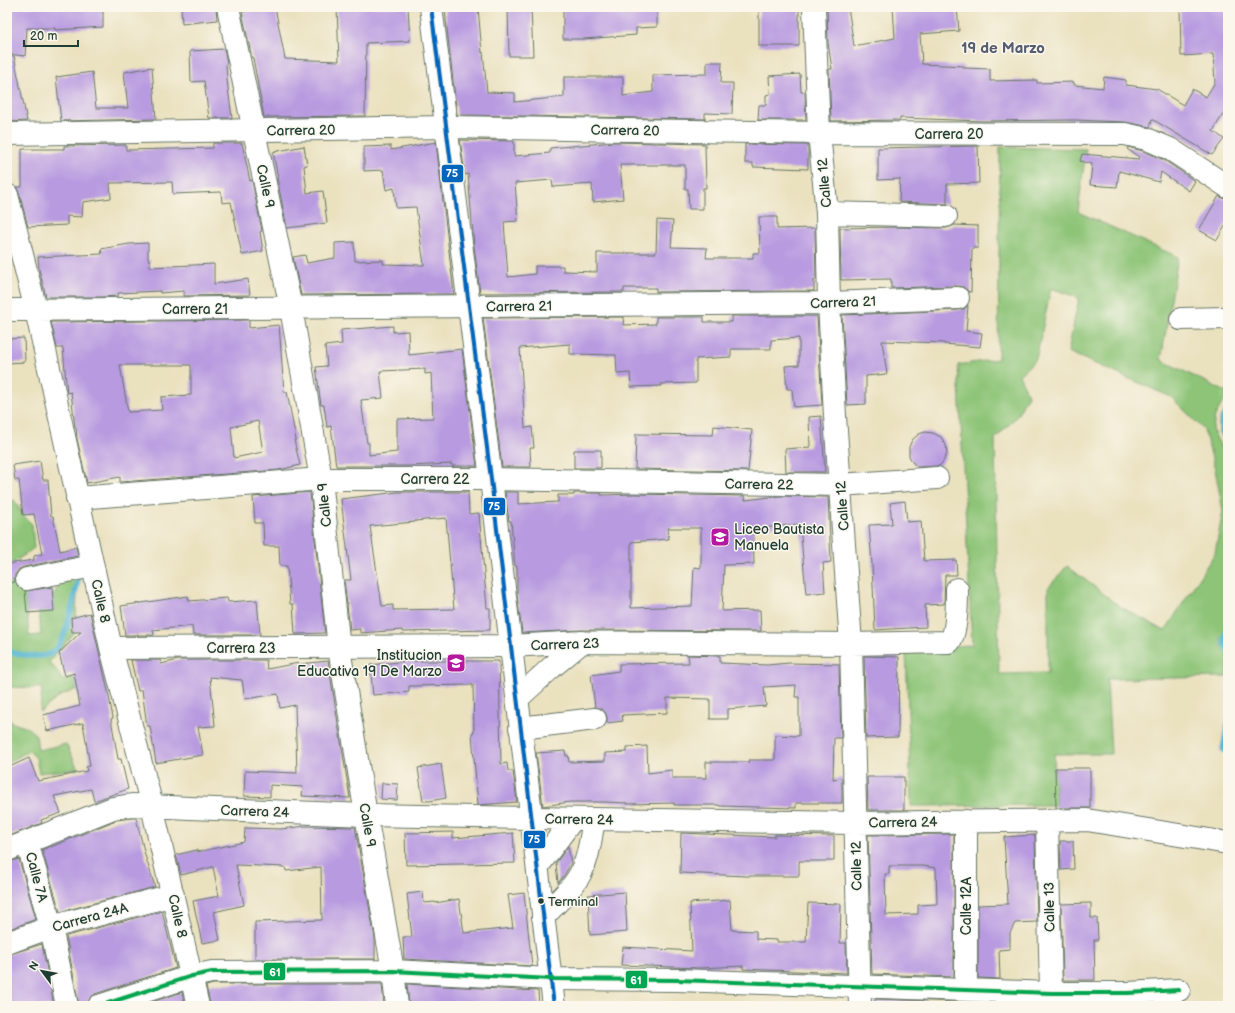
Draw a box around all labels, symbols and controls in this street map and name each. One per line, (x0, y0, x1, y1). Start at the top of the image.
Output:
scale bar (24, 22, 78, 48)
text: 20 m (30, 29, 57, 44)
district label: 19 de Marzo (961, 39, 1045, 58)
street label: Carrera 20 (266, 121, 336, 140)
street label: Carrera 20 (590, 121, 660, 140)
street label: Carrera 20 (915, 126, 983, 143)
street label: Calle 12 (814, 157, 835, 209)
street label: Calle 9 (253, 163, 278, 209)
line badge: 75 (441, 164, 464, 183)
text: 75 (446, 167, 459, 180)
street label: Carrera 21 (810, 293, 876, 312)
street label: Carrera 21 (486, 297, 552, 316)
street label: Carrera 21 (162, 301, 228, 318)
street label: Carrera 22 (400, 471, 470, 488)
street label: Carrera 22 (724, 475, 794, 494)
street label: Calle 12 (832, 480, 853, 531)
street label: Calle 9 (314, 482, 335, 528)
line badge: 75 (483, 497, 506, 516)
text: 75 (488, 500, 501, 513)
place label: Liceo Bautista Manuela (734, 521, 825, 554)
school or university icon: Liceo Bautista Manuela (709, 526, 731, 548)
street label: Calle 8 (87, 578, 114, 625)
street label: Carrera 23 (530, 635, 600, 654)
street label: Carrera 23 (206, 640, 276, 657)
place label: Institucion Educativa 19 De Marzo (297, 647, 442, 680)
school or university icon: Institucion Educativa 19 De Marzo (445, 652, 467, 674)
street label: Carrera 24 (220, 802, 290, 821)
street label: Calle 9 (355, 802, 380, 848)
street label: Carrera 24 (544, 810, 614, 829)
street label: Carrera 24 (868, 813, 938, 832)
line badge: 75 (523, 830, 546, 849)
text: 75 (528, 833, 541, 846)
street label: Calle 12 (848, 840, 865, 891)
street label: Calle 7A (22, 850, 51, 904)
street label: Calle 12A (958, 876, 975, 935)
street label: Calle 13 (1041, 882, 1058, 932)
street label: Calle 8 (164, 893, 191, 940)
place label: Terminal (548, 894, 598, 910)
marker: Terminal (536, 896, 546, 906)
street label: Carrera 24A (50, 899, 130, 936)
north arrow (22, 951, 62, 991)
text: N (26, 959, 42, 973)
line badge: 61 (263, 962, 286, 981)
text: 61 (269, 966, 281, 979)
line badge: 61 (625, 970, 648, 989)
text: 61 (630, 974, 642, 987)

